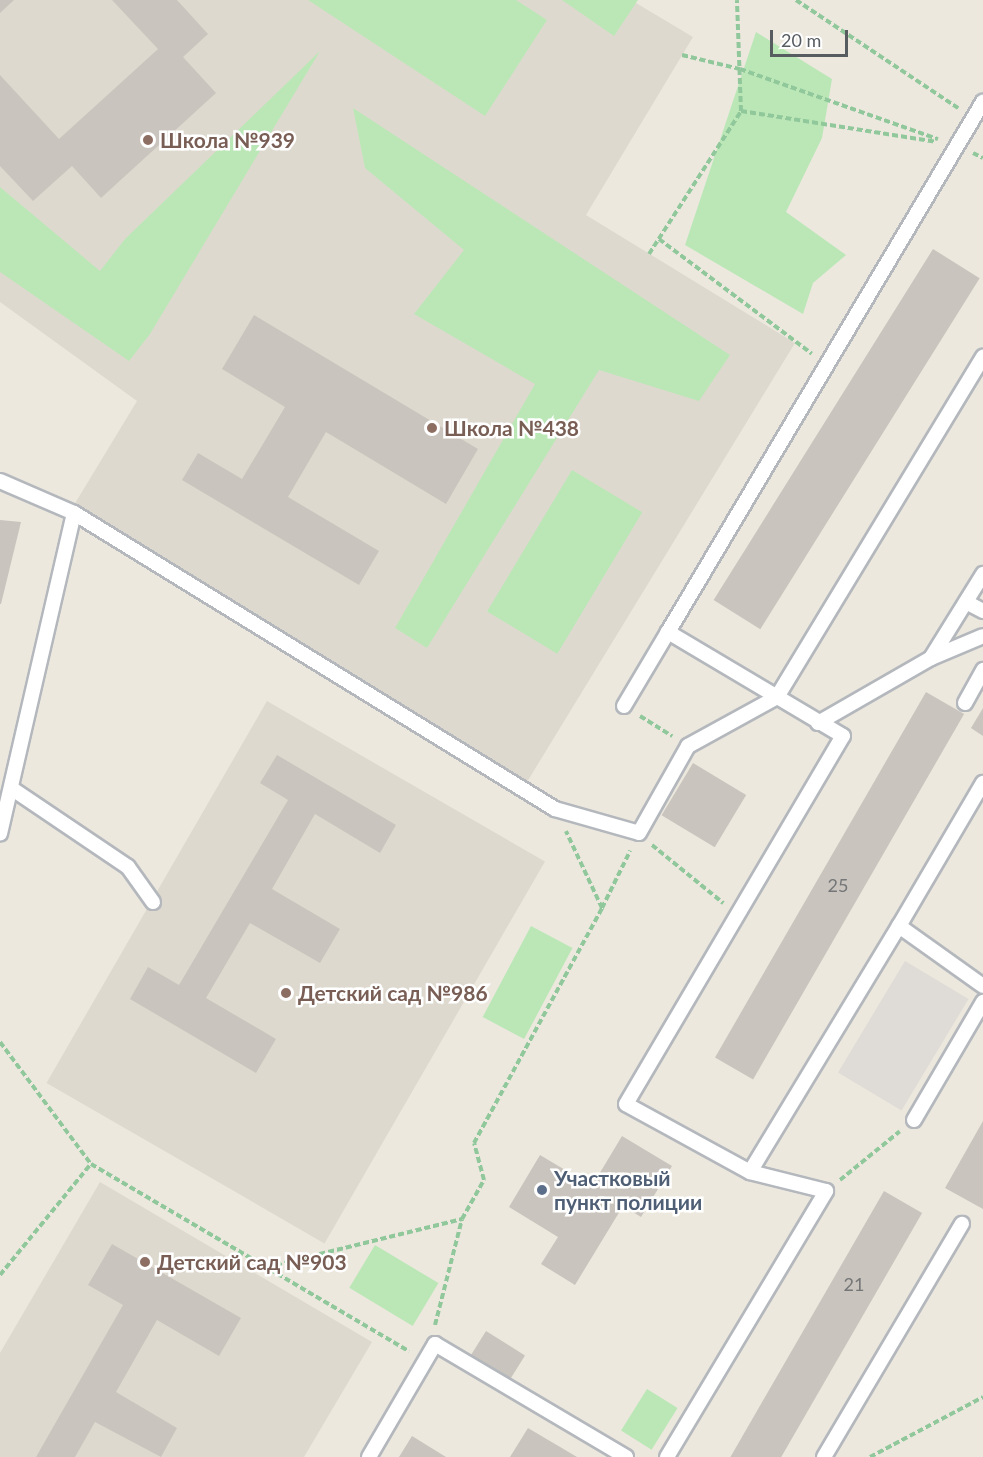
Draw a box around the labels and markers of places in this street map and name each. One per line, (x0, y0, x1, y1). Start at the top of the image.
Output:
place label: Школа №939 (160, 127, 295, 153)
marker: Школа №939 (141, 133, 155, 147)
place label: Школа №438 (444, 415, 579, 441)
marker: Школа №438 (425, 421, 439, 435)
place label: Детский сад №986 (298, 980, 488, 1006)
marker: Детский сад №986 (279, 986, 293, 1000)
place label: Участковый пункт полиции (554, 1165, 702, 1215)
marker: Участковый пункт полиции (535, 1183, 549, 1197)
place label: Детский сад №903 (157, 1249, 347, 1275)
marker: Детский сад №903 (138, 1255, 152, 1269)

